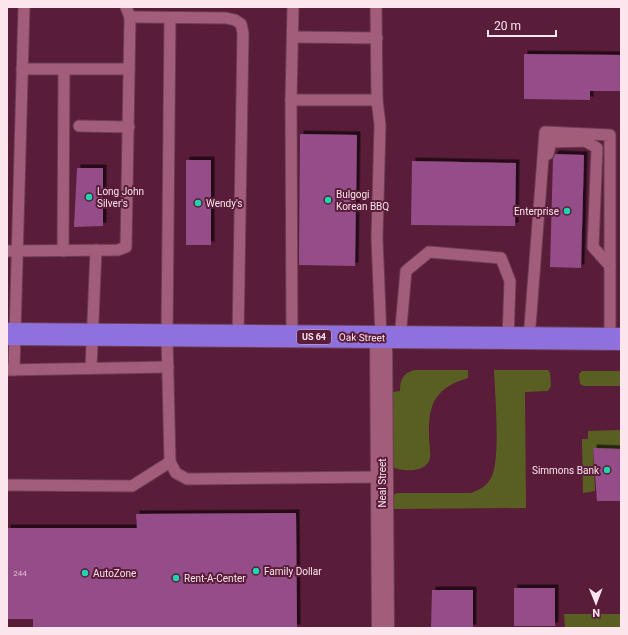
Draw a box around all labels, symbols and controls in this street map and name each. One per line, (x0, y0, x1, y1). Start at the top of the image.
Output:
scale bar (488, 12, 556, 38)
text: 20 m (494, 19, 521, 33)
place label: Long John Silver's (97, 186, 144, 209)
place label: Bulgogi Korean BBQ (336, 189, 389, 212)
marker: Long John Silver's (84, 192, 94, 202)
marker: Bulgogi Korean BBQ (323, 195, 333, 205)
marker: Wendy's (193, 198, 203, 208)
place label: Wendy's (206, 198, 243, 209)
place label: Enterprise (514, 206, 559, 217)
marker: Enterprise (562, 206, 572, 216)
road number: US 64 (297, 330, 331, 344)
street label: Oak Street (339, 332, 385, 343)
street label: Neal Street (377, 458, 388, 508)
place label: Simmons Bank (532, 465, 600, 476)
marker: Simmons Bank (602, 465, 612, 475)
marker: Family Dollar (251, 566, 261, 576)
place label: Family Dollar (264, 566, 322, 577)
marker: AutoZone (80, 568, 90, 578)
place label: AutoZone (93, 568, 136, 579)
house number: 244 (13, 569, 27, 578)
marker: Rent-A-Center (171, 573, 181, 583)
place label: Rent-A-Center (184, 573, 246, 584)
north arrow (576, 583, 616, 623)
text: N (592, 606, 600, 619)

